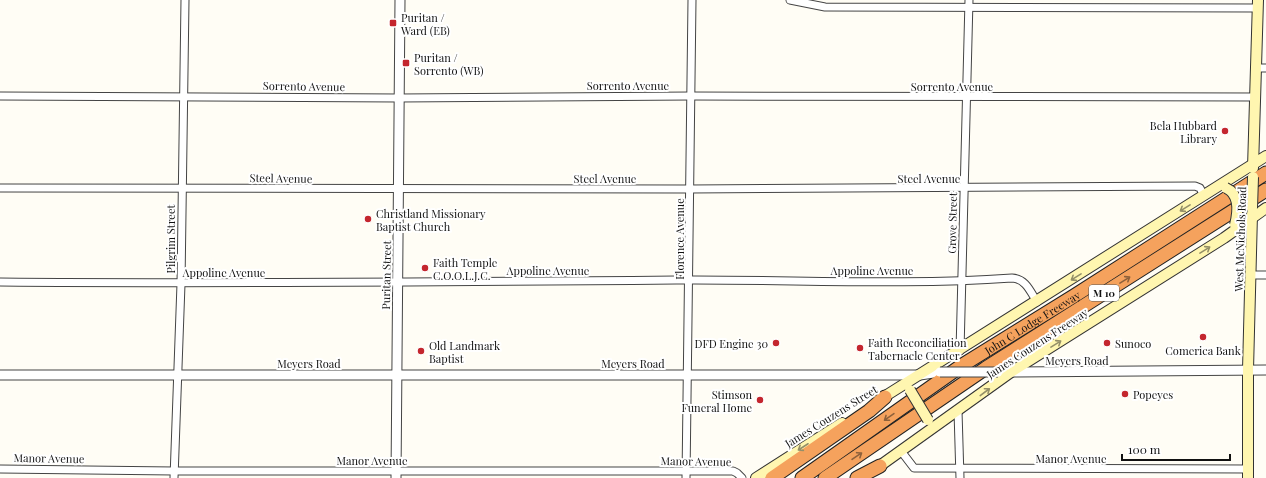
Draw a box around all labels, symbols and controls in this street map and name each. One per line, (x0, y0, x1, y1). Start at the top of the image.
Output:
place label: Puritan / Ward (EB) (400, 10, 450, 38)
marker: Puritan / Ward (EB) (388, 18, 398, 28)
place label: Puritan / Sorrento (WB) (414, 50, 483, 78)
marker: Puritan / Sorrento (WB) (401, 58, 411, 68)
street label: Sorrento Avenue (263, 78, 346, 94)
street label: Sorrento Avenue (587, 78, 670, 93)
street label: Sorrento Avenue (911, 79, 994, 94)
place label: Bela Hubbard Library (1150, 118, 1218, 146)
marker: Bela Hubbard Library (1220, 126, 1230, 136)
street label: Steel Avenue (249, 170, 313, 186)
street label: Steel Avenue (574, 171, 637, 186)
street label: Steel Avenue (898, 171, 961, 186)
street label: West McNichols Road (1231, 186, 1249, 293)
street label: Grove Street (944, 192, 960, 254)
street label: Florence Avenue (672, 198, 687, 280)
one-way arrow (1180, 203, 1191, 212)
street label: Pilgrim Street (163, 205, 178, 273)
place label: Christland Missionary Baptist Church (376, 206, 486, 234)
marker: Christland Missionary Baptist Church (363, 214, 373, 224)
street label: Puritan Street (378, 240, 394, 310)
one-way arrow (1199, 245, 1211, 253)
place label: Faith Temple C.O.O.L.J.C. (433, 255, 498, 283)
marker: Faith Temple C.O.O.L.J.C. (420, 263, 430, 273)
street label: Appoline Avenue (506, 263, 590, 278)
street label: Appoline Avenue (830, 263, 914, 278)
street label: Appoline Avenue (182, 265, 266, 280)
one-way arrow (1070, 273, 1081, 281)
one-way arrow (1119, 275, 1131, 283)
road number: M 10 (1089, 285, 1119, 301)
street label: John C Lodge Freeway (981, 286, 1083, 358)
street label: James Couzens Freeway (983, 304, 1091, 382)
marker: Comerica Bank (1198, 332, 1208, 342)
place label: Faith Reconciliation Tabernacle Center (868, 335, 967, 363)
place label: DFD Engine 30 (695, 336, 768, 351)
place label: Sunoco (1115, 336, 1151, 351)
place label: Old Landmark Baptist (429, 338, 500, 366)
marker: DFD Engine 30 (771, 338, 781, 348)
marker: Sunoco (1102, 338, 1112, 348)
one-way arrow (1050, 340, 1061, 348)
marker: Faith Reconciliation Tabernacle Center (855, 343, 865, 353)
place label: Comerica Bank (1165, 343, 1241, 358)
marker: Old Landmark Baptist (416, 346, 426, 356)
street label: Meyers Road (1045, 353, 1109, 368)
street label: Meyers Road (277, 356, 341, 371)
street label: Meyers Road (601, 356, 665, 371)
street label: James Couzens Street (781, 381, 880, 451)
place label: Stimson Funeral Home (681, 387, 752, 415)
one-way arrow (979, 387, 990, 396)
place label: Popeyes (1133, 387, 1173, 402)
marker: Popeyes (1120, 389, 1130, 399)
marker: Stimson Funeral Home (755, 395, 765, 405)
one-way arrow (884, 412, 895, 421)
scale bar (1122, 436, 1230, 462)
text: 100 m (1128, 441, 1161, 457)
one-way arrow (798, 443, 809, 451)
street label: Manor Avenue (13, 450, 85, 466)
street label: Manor Avenue (1036, 451, 1107, 466)
one-way arrow (851, 452, 862, 460)
street label: Manor Avenue (337, 453, 408, 468)
street label: Manor Avenue (660, 453, 732, 469)

